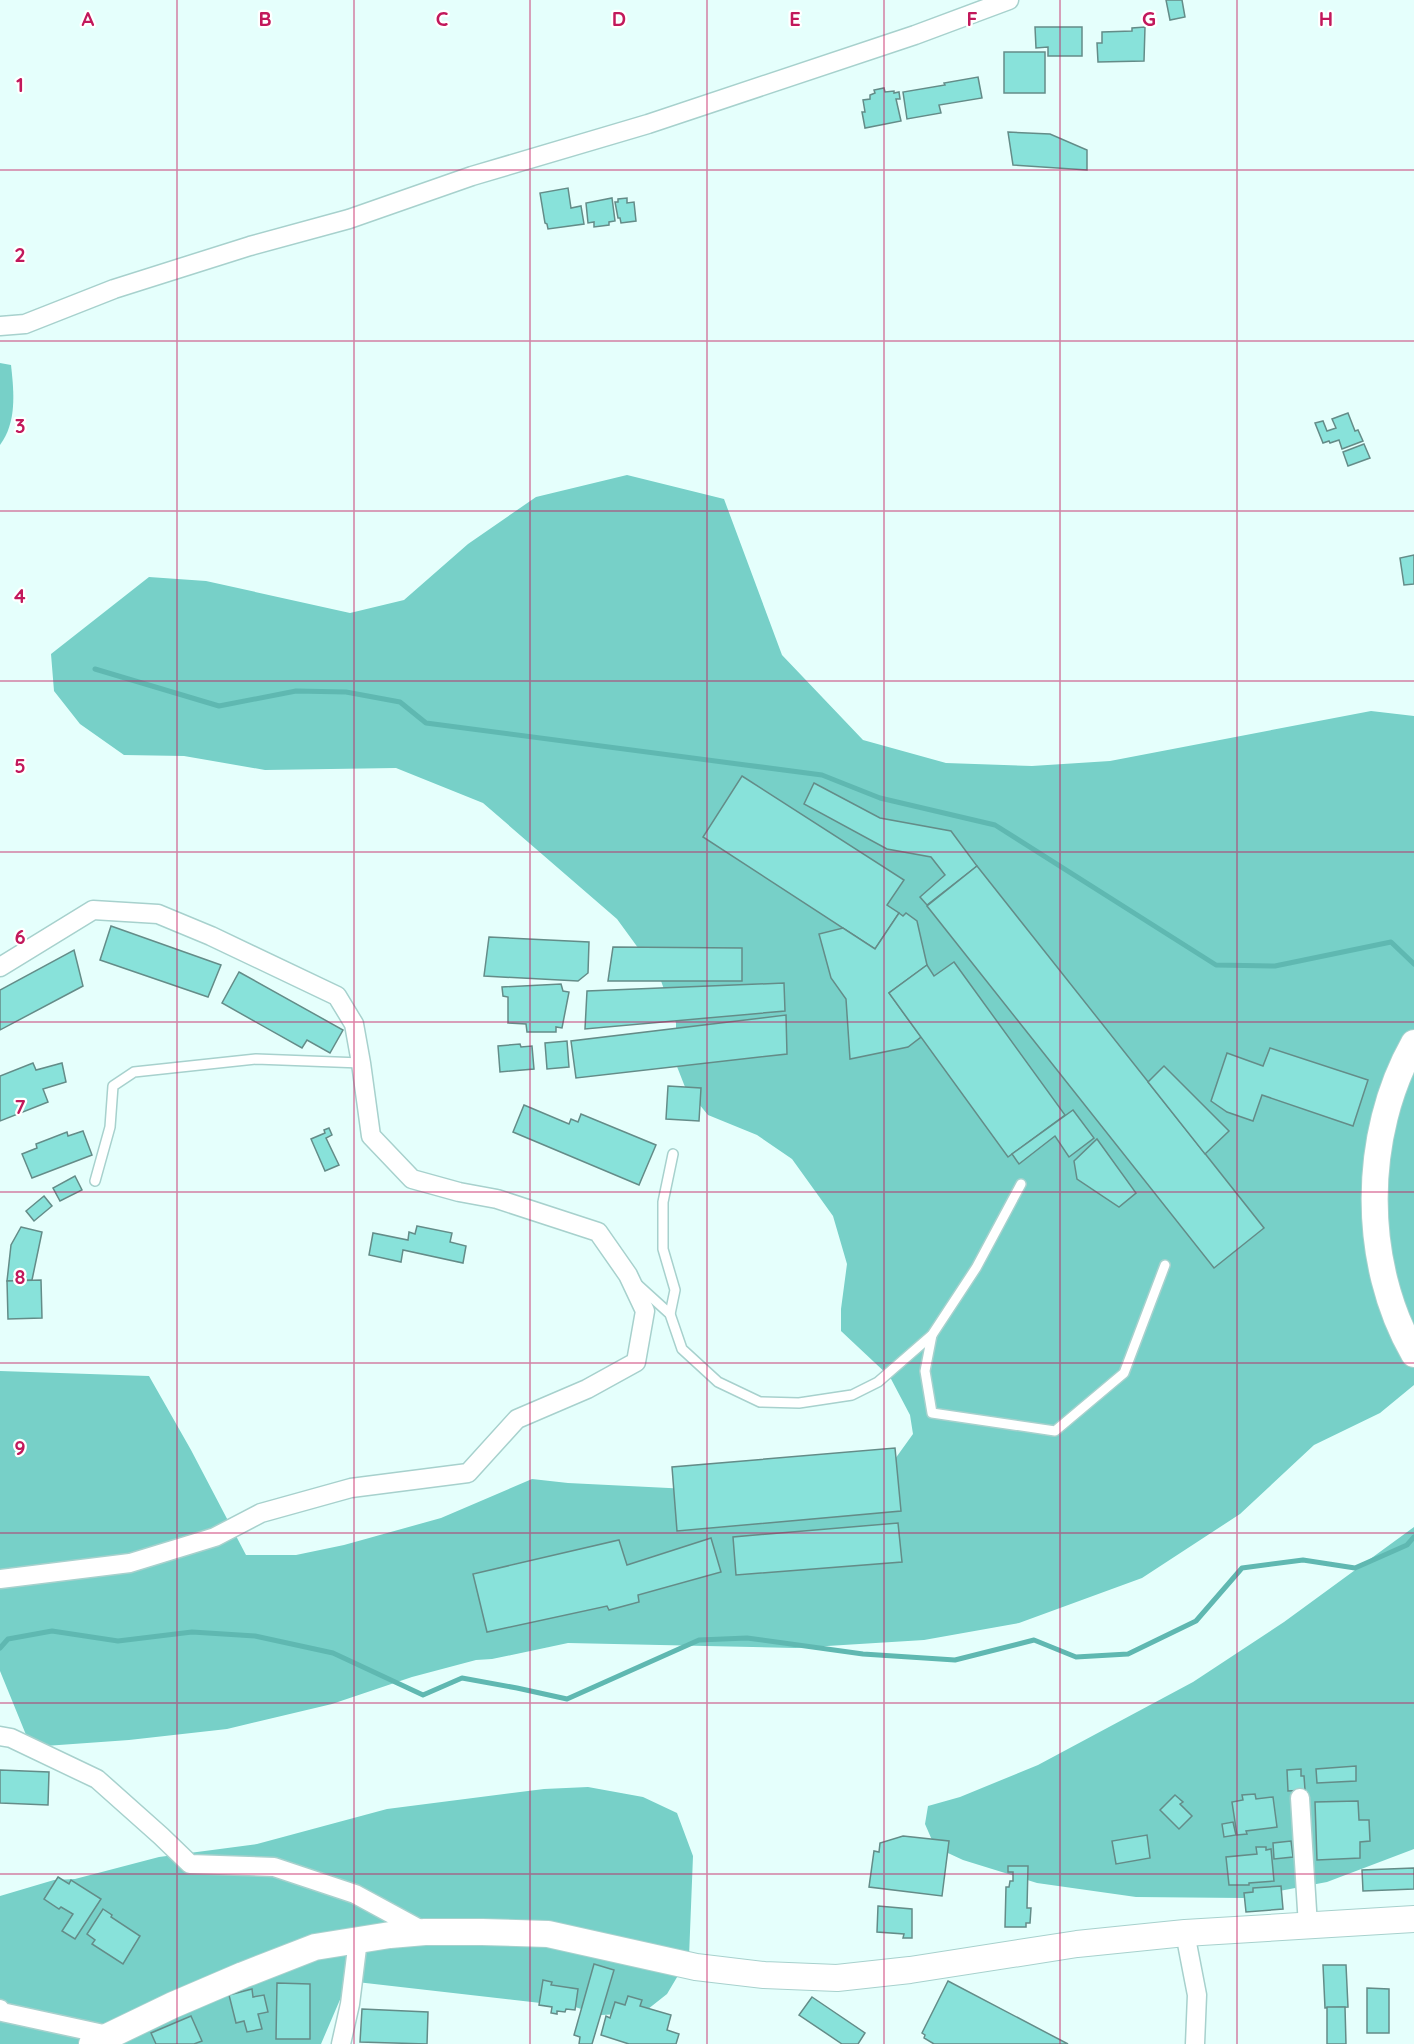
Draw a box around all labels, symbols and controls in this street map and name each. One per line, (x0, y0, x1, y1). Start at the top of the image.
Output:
text: A (82, 6, 95, 31)
text: B (258, 6, 272, 31)
text: C (436, 6, 449, 31)
text: D (612, 6, 626, 31)
text: E (789, 6, 801, 31)
text: F (966, 6, 978, 31)
text: G (1142, 6, 1156, 31)
text: H (1319, 6, 1333, 31)
text: 1 (16, 72, 24, 97)
text: 2 (14, 242, 26, 267)
text: 3 (15, 413, 25, 438)
text: 4 (14, 583, 26, 608)
text: 5 (14, 753, 26, 778)
text: 6 (14, 924, 26, 949)
text: 7 (15, 1094, 26, 1119)
text: 8 (15, 1264, 26, 1289)
text: 9 (14, 1435, 26, 1460)

